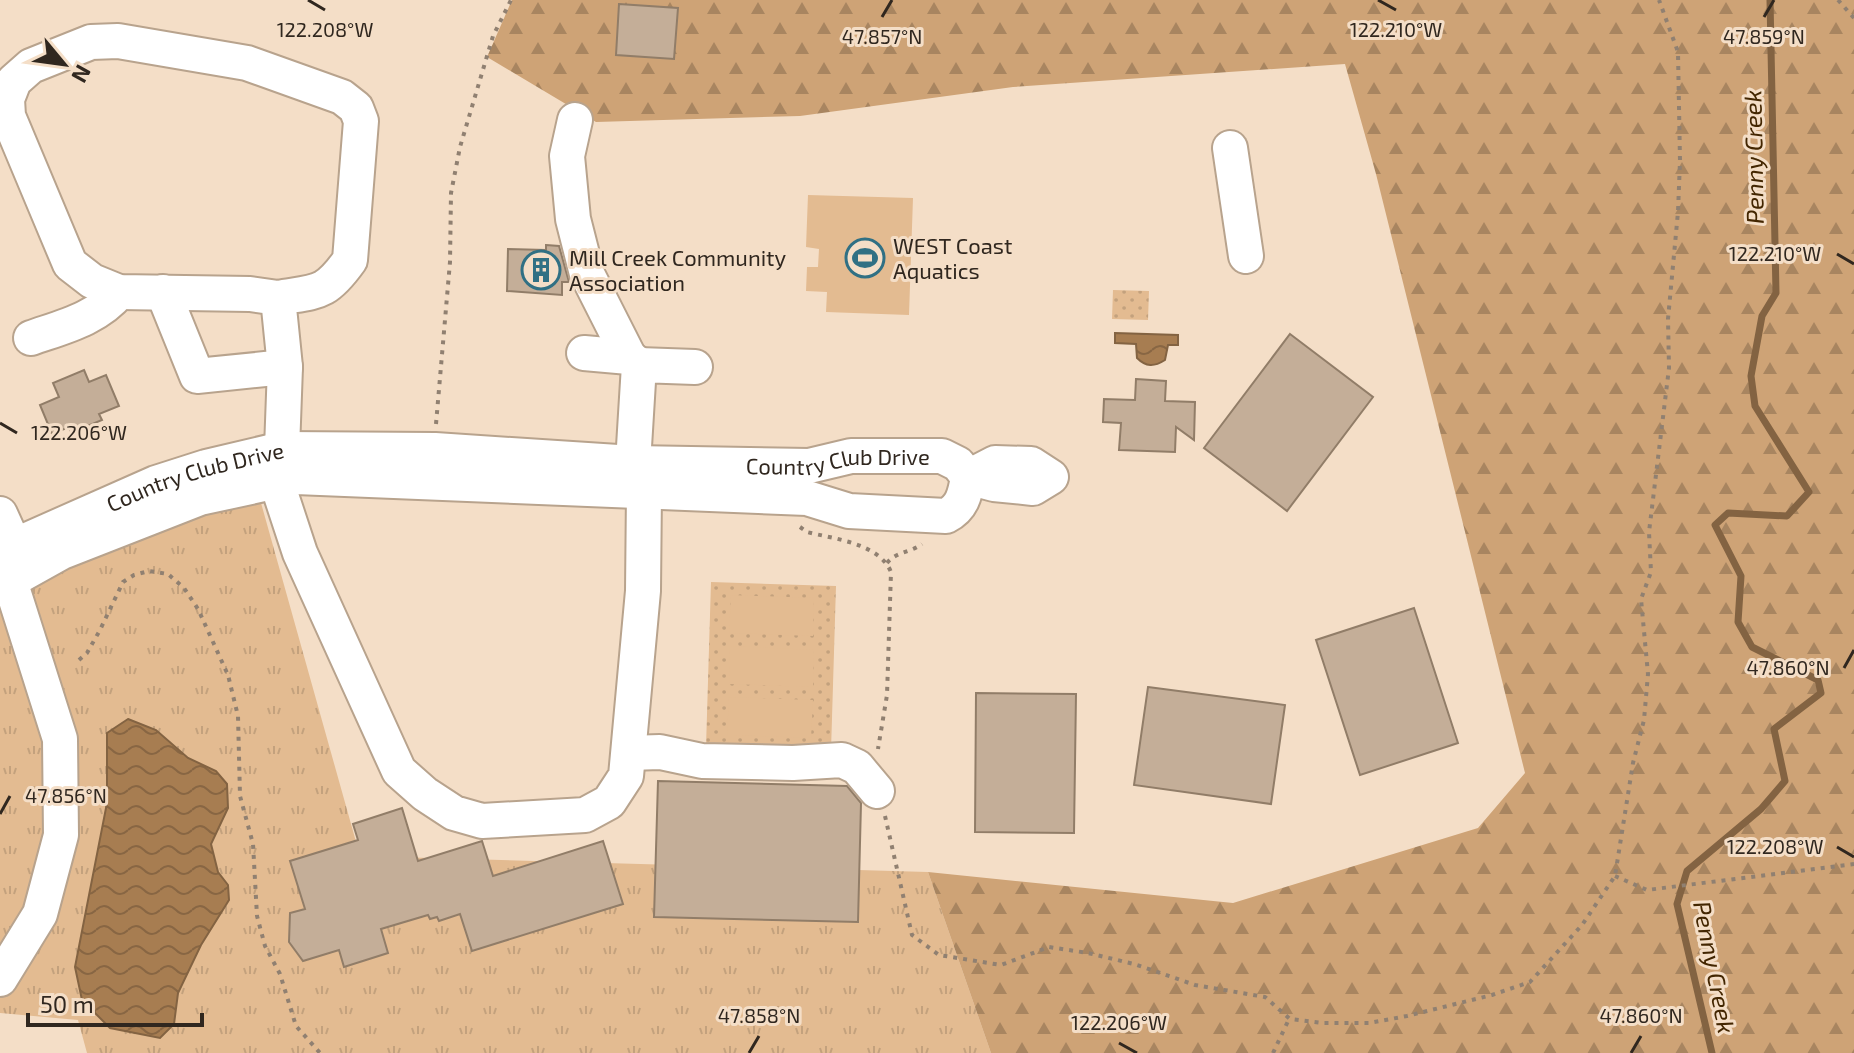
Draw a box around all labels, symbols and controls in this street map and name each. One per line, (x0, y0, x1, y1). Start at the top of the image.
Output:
text: 122.208°W (277, 17, 373, 41)
text: 122.210°W (1350, 17, 1442, 41)
north arrow (24, 24, 104, 104)
text: 47.857°N (842, 24, 922, 48)
text: 47.859°N (1723, 24, 1805, 48)
text: N (67, 61, 98, 87)
water label: Penny Creek (1737, 90, 1769, 224)
place label: WEST Coast Aquatics (893, 232, 1012, 283)
sports icon: WEST Coast Aquatics (844, 237, 886, 279)
text: 122.210°W (1729, 241, 1821, 265)
place label: Mill Creek Community Association (569, 244, 787, 295)
building icon: Mill Creek Community Association (520, 249, 562, 291)
text: 122.206°W (31, 420, 127, 444)
street label: Country Club Drive (102, 436, 286, 516)
street label: Country Club Drive (746, 443, 930, 480)
text: 47.860°N (1746, 655, 1830, 679)
text: 47.856°N (25, 783, 107, 807)
text: 122.208°W (1727, 834, 1823, 858)
water label: Penny Creek (1688, 898, 1742, 1036)
scale bar (28, 977, 202, 1027)
text: 50 m (40, 989, 94, 1018)
text: 47.858°N (718, 1003, 800, 1027)
text: 47.860°N (1599, 1003, 1683, 1027)
text: 122.206°W (1071, 1010, 1167, 1034)

